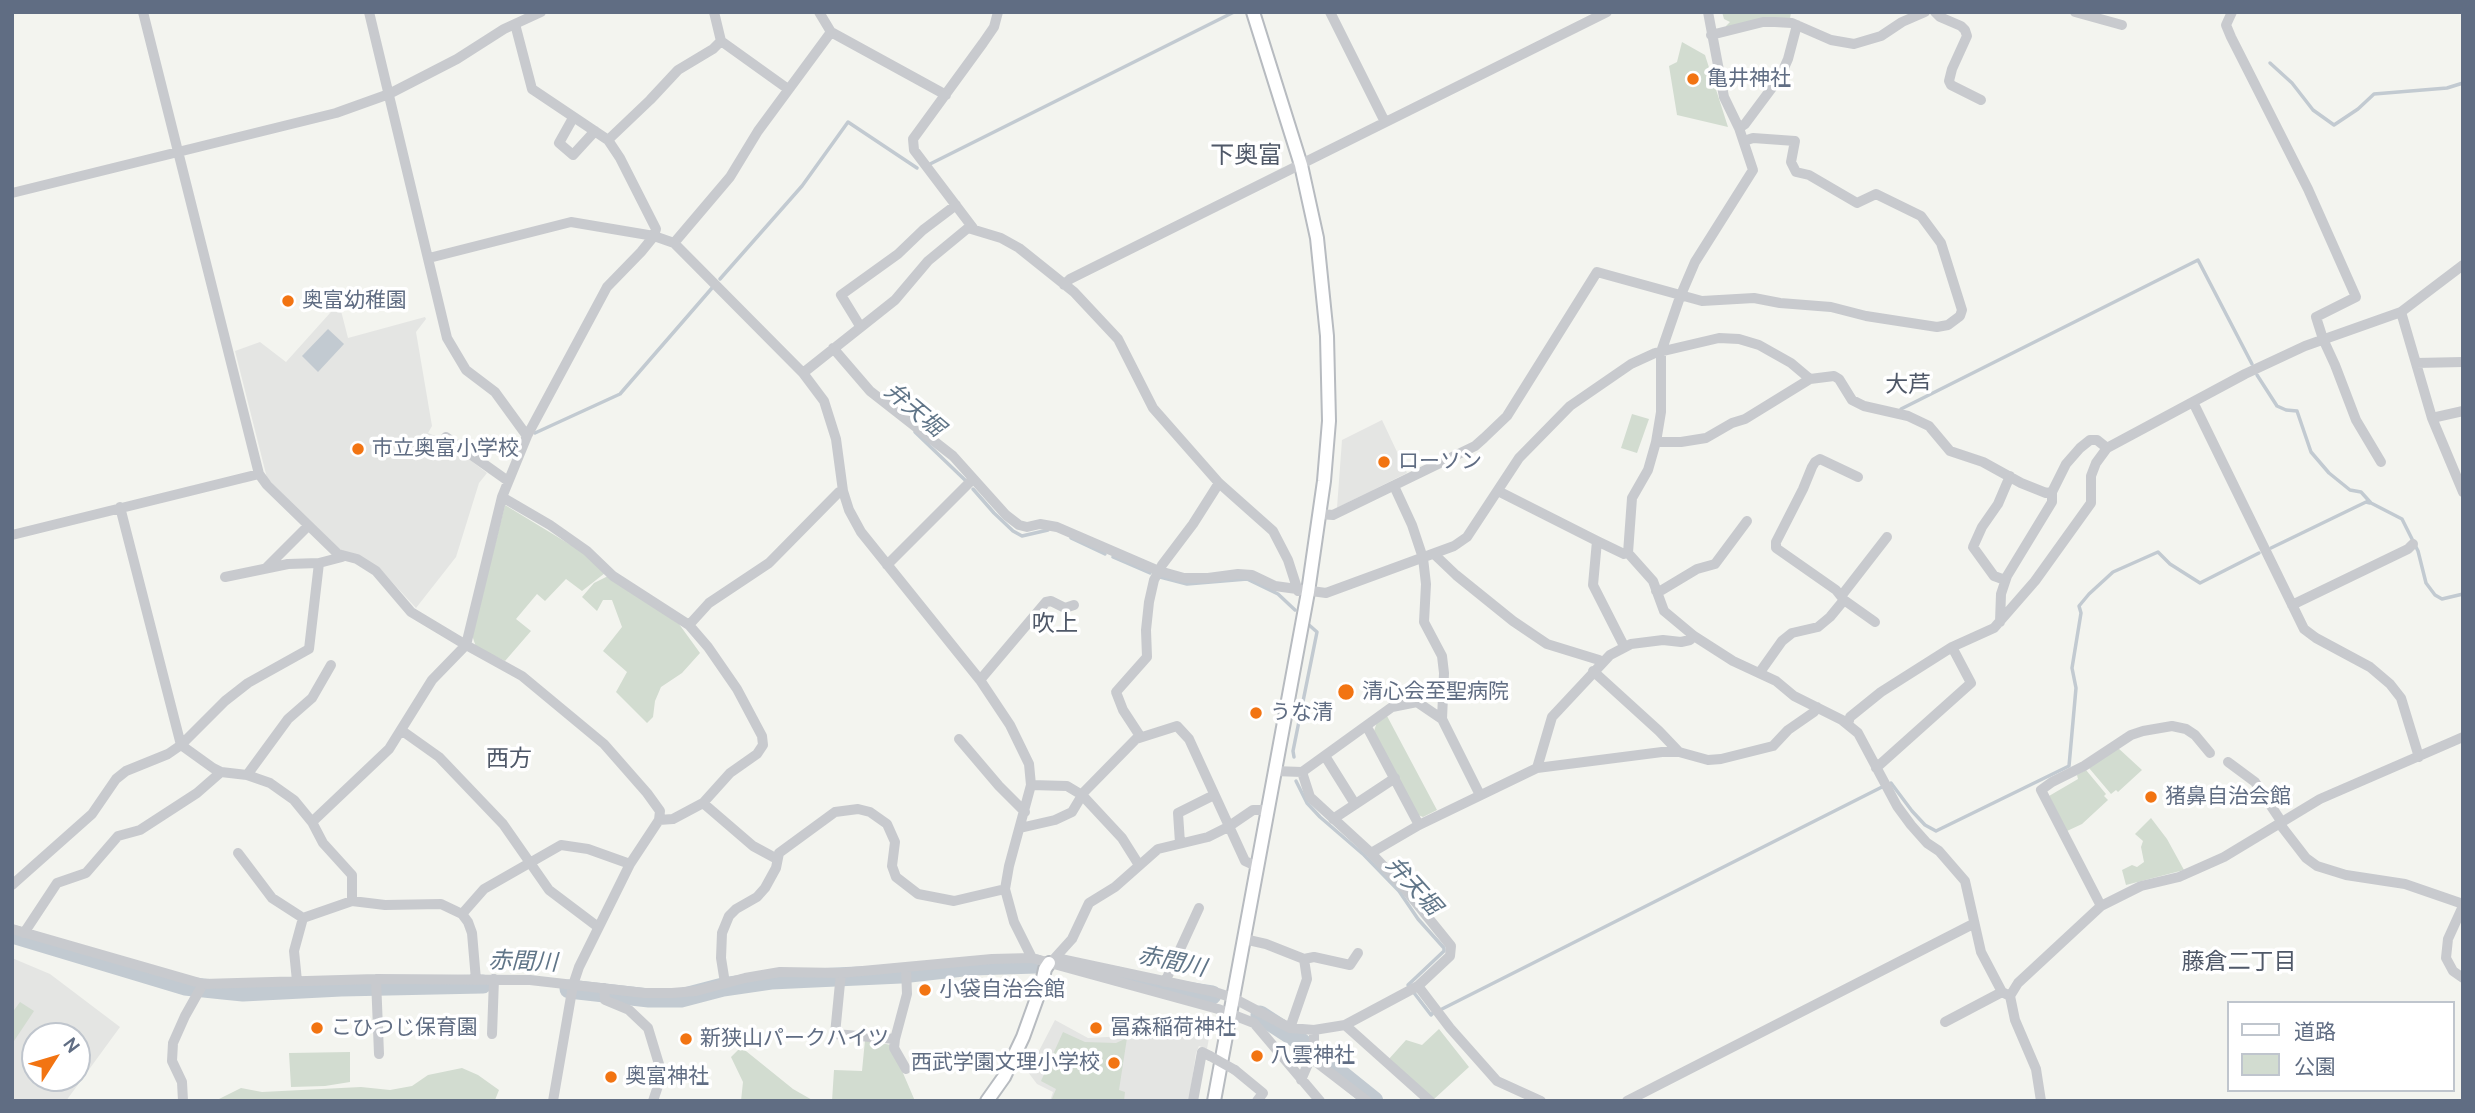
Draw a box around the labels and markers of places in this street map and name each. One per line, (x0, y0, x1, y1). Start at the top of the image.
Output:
place label: 亀井神社 (1707, 66, 1791, 92)
marker: 亀井神社 (1685, 71, 1701, 87)
place label: 奥富幼稚園 (302, 288, 407, 314)
marker: 奥富幼稚園 (280, 293, 296, 309)
place label: 市立奥富小学校 (372, 436, 519, 462)
marker: 市立奥富小学校 (350, 441, 366, 457)
place label: ローソン (1398, 449, 1482, 475)
marker: ローソン (1376, 454, 1392, 470)
place label: 清心会至聖病院 (1362, 679, 1509, 705)
marker: 清心会至聖病院 (1336, 682, 1356, 702)
place label: うな清 (1270, 700, 1333, 726)
marker: うな清 (1248, 705, 1264, 721)
place label: 猪鼻自治会館 (2165, 784, 2291, 810)
marker: 猪鼻自治会館 (2143, 789, 2159, 805)
place label: 小袋自治会館 (939, 977, 1065, 1003)
marker: 小袋自治会館 (917, 982, 933, 998)
place label: こひつじ保育園 (331, 1015, 478, 1041)
place label: 冨森稲荷神社 (1110, 1015, 1236, 1041)
marker: こひつじ保育園 (309, 1020, 325, 1036)
marker: 冨森稲荷神社 (1088, 1020, 1104, 1036)
place label: 新狭山パークハイツ (700, 1026, 889, 1052)
marker: 新狭山パークハイツ (678, 1031, 694, 1047)
place label: 八雲神社 (1271, 1043, 1355, 1069)
marker: 八雲神社 (1249, 1048, 1265, 1064)
place label: 西武学園文理小学校 (911, 1050, 1100, 1076)
marker: 西武学園文理小学校 (1106, 1055, 1122, 1071)
place label: 奥富神社 (625, 1064, 709, 1090)
marker: 奥富神社 (603, 1069, 619, 1085)

